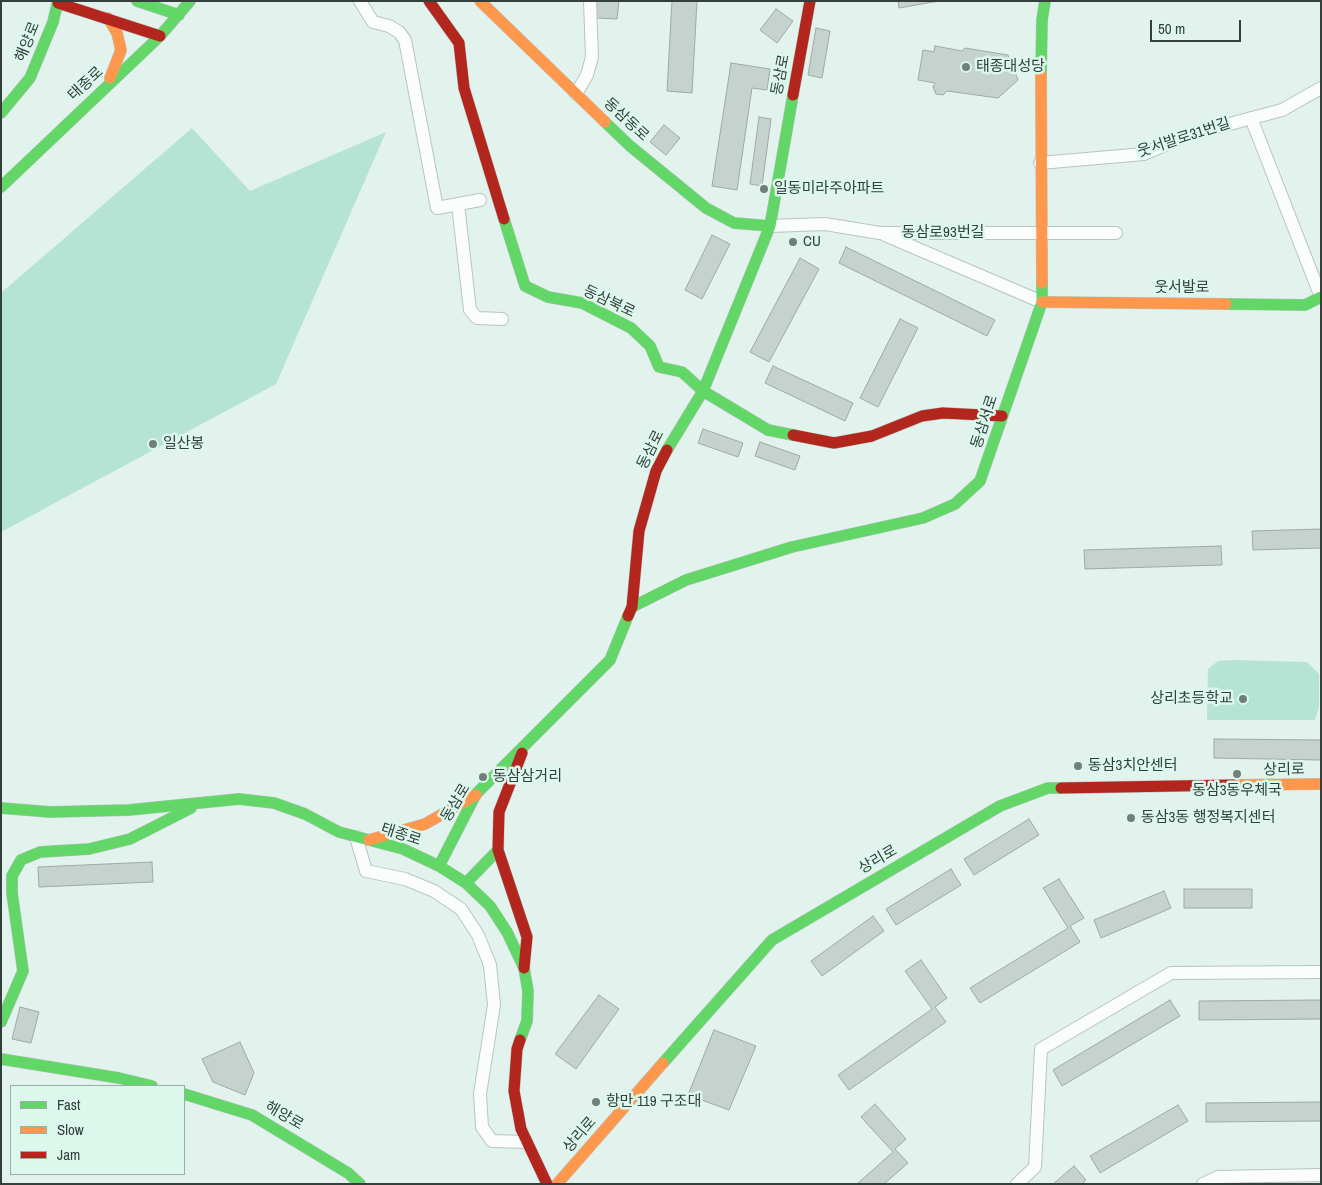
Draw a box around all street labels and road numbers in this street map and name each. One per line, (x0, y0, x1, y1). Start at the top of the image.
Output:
street label: 해양로 (12, 19, 44, 65)
street label: 동삼로 (768, 53, 794, 97)
street label: 태종로 (65, 63, 107, 105)
street label: 동삼동로 (600, 95, 652, 145)
street label: 웃서발로31번길 (1135, 115, 1233, 161)
street label: 동삼로93번길 (902, 224, 984, 242)
street label: 웃서발로 (1154, 279, 1210, 297)
street label: 동삼북로 (580, 282, 638, 322)
street label: 동삼서로 (968, 393, 1002, 451)
street label: 동삼로 (634, 427, 668, 473)
street label: 상리로 (1263, 761, 1305, 779)
street label: 동삼로 (438, 781, 474, 825)
street label: 태종로 (379, 820, 423, 850)
street label: 상리로 (856, 842, 900, 878)
street label: 해양로 (262, 1098, 306, 1134)
street label: 상리로 (560, 1113, 600, 1157)

